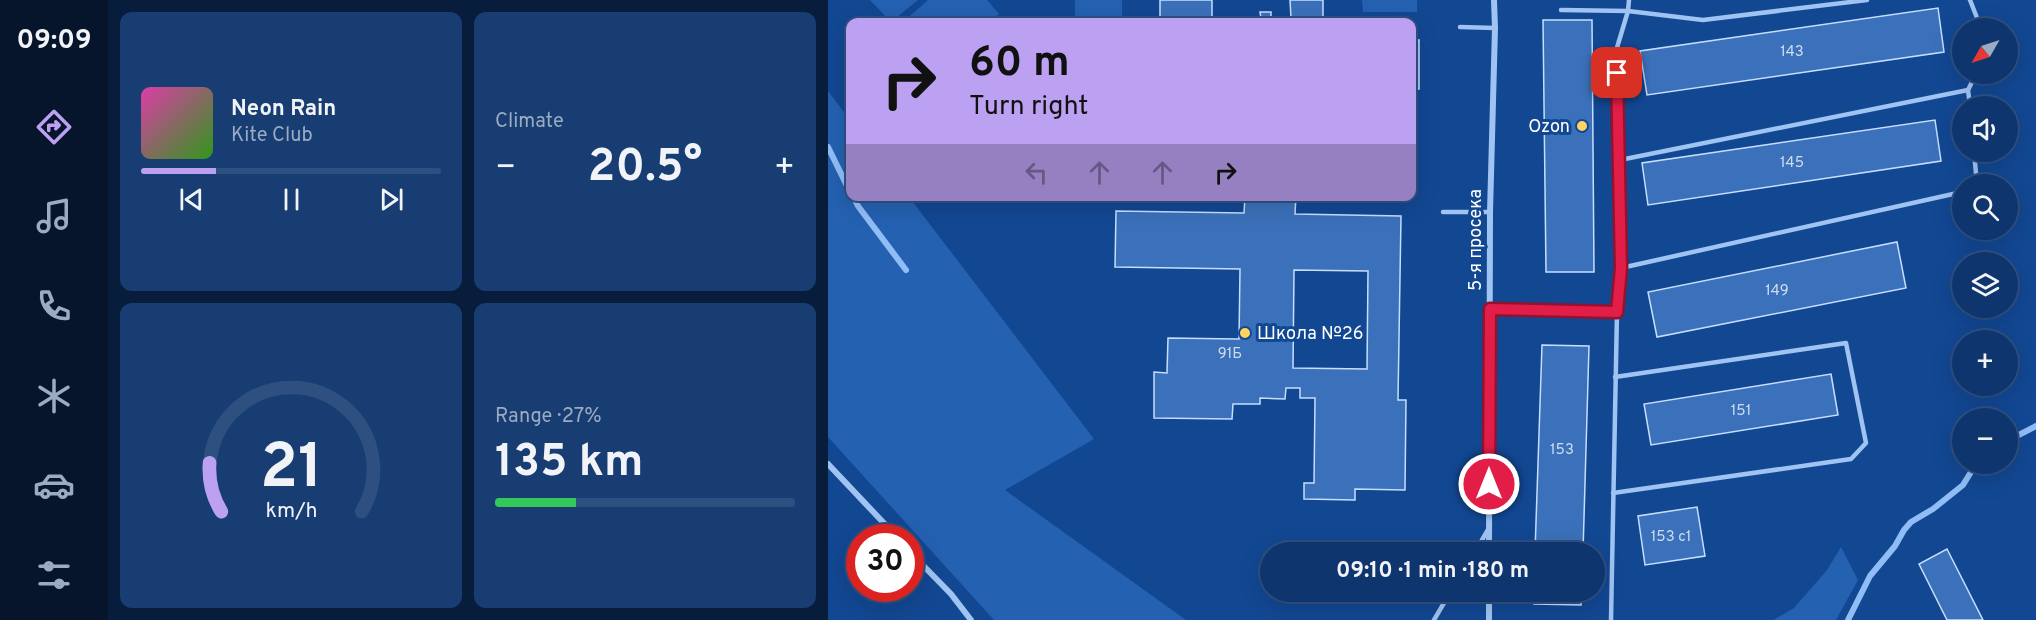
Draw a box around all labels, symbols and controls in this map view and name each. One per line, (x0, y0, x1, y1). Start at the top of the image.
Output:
north arrow (1952, 18, 2018, 84)
map controls (1952, 18, 2018, 474)
text: 09:09 (16, 24, 92, 58)
text: 60 m (969, 38, 1070, 91)
icon: right (870, 42, 948, 120)
house number: 143 (1780, 43, 1804, 62)
pin (1591, 47, 1642, 98)
icon: arrive (1600, 56, 1633, 89)
text: Turn right (969, 90, 1088, 124)
text: Neon Rain (231, 96, 336, 123)
button: sound (1952, 96, 2018, 162)
icon: directions (33, 106, 75, 148)
text: Climate (495, 109, 564, 135)
place label: Ozon (1528, 116, 1570, 139)
marker: Ozon (1575, 119, 1589, 133)
text: Kite Club (231, 123, 313, 149)
text: 20.5° (588, 140, 702, 197)
text: − (495, 148, 516, 190)
text: + (774, 148, 795, 190)
house number: 145 (1780, 154, 1804, 173)
icon: left (1020, 156, 1053, 189)
icon: ahead (1083, 156, 1116, 189)
icon: ahead (1146, 156, 1179, 189)
icon: right (1209, 156, 1242, 189)
button: search (1952, 174, 2018, 240)
icon: previous (175, 183, 208, 216)
icon: pause (275, 183, 308, 216)
icon: next (375, 183, 408, 216)
street label: 5-я просека (1465, 189, 1488, 291)
icon: music (33, 195, 75, 237)
button: layers (1952, 252, 2018, 318)
house number: 149 (1765, 282, 1789, 301)
icon: phone (33, 285, 75, 327)
place label: Школа №26 (1257, 323, 1364, 346)
marker: Школа №26 (1238, 326, 1252, 340)
button: + (1952, 330, 2018, 396)
house number: 91Б (1218, 345, 1242, 364)
icon: climate (33, 375, 75, 417)
house number: 151 (1731, 402, 1751, 421)
text: Range · 27% (495, 404, 602, 430)
button: − (1952, 408, 2018, 474)
text: 21 (259, 431, 323, 510)
text: 135 km (495, 435, 643, 492)
house number: 153 (1550, 441, 1574, 460)
position arrow (1457, 452, 1521, 516)
icon: car (33, 464, 75, 506)
text: km/h (265, 499, 317, 526)
speed limit sign: 30 (846, 524, 924, 602)
house number: 153 с1 (1651, 528, 1691, 547)
icon: filters (33, 554, 75, 596)
text: 09:10 · 1 min · 180 m (1336, 558, 1529, 585)

